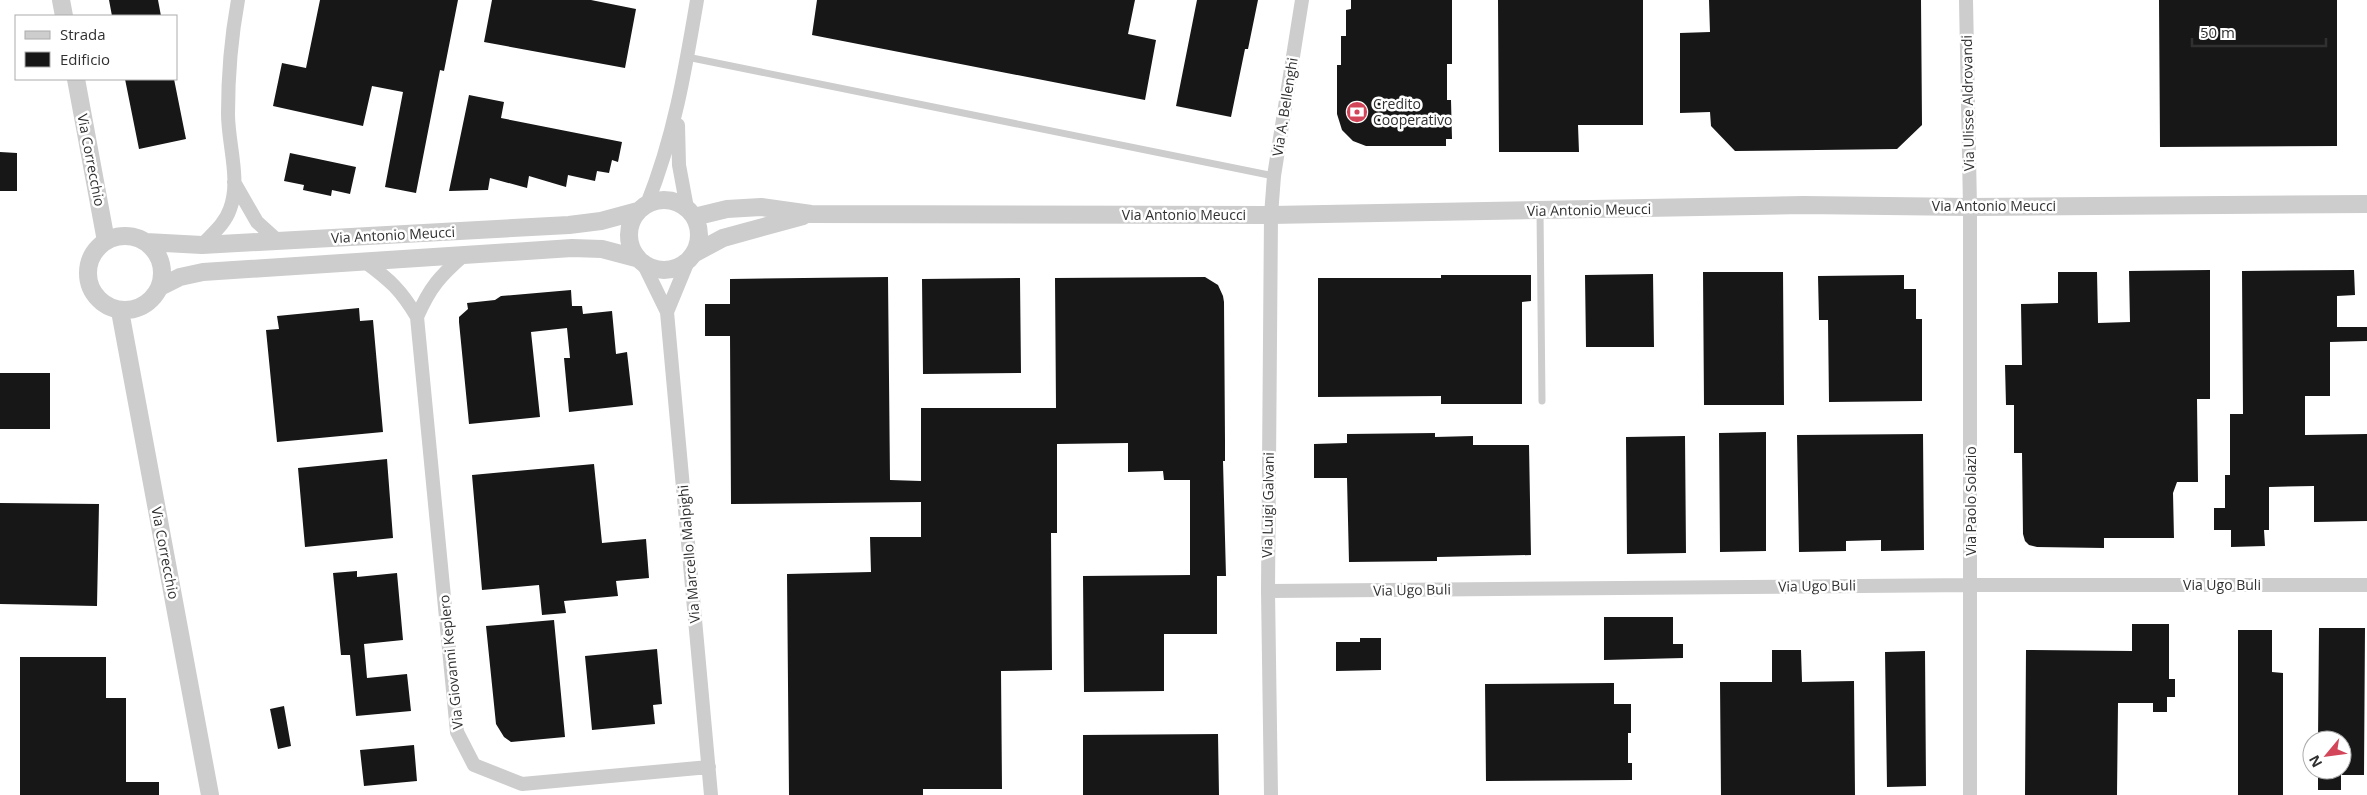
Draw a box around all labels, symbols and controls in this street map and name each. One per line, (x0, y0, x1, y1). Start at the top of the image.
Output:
legend (15, 15, 178, 80)
scale bar (2192, 15, 2326, 47)
text: 50 m (2200, 22, 2235, 42)
text: Strada (60, 24, 106, 44)
street label: Via Ulisse Aldrovandi (1957, 35, 1978, 171)
text: Edificio (60, 49, 110, 69)
street label: Via A. Bellenghi (1267, 56, 1302, 158)
place label: Credito Cooperativo (1373, 94, 1453, 129)
bank icon: Credito Cooperativo (1345, 100, 1369, 124)
street label: Via Correcchio (73, 112, 110, 208)
street label: Via Antonio Meucci (1932, 196, 2056, 215)
street label: Via Antonio Meucci (1527, 199, 1651, 220)
street label: Via Antonio Meucci (1122, 205, 1246, 224)
street label: Via Antonio Meucci (330, 222, 456, 247)
street label: Via Paolo Solazio (1961, 446, 1980, 556)
street label: Via Luigi Galvani (1257, 452, 1278, 558)
street label: Via Marcello Malpighi (673, 484, 704, 624)
street label: Via Correcchio (147, 505, 184, 601)
street label: Via Ugo Buli (1778, 575, 1856, 596)
street label: Via Ugo Buli (2183, 575, 2261, 594)
street label: Via Ugo Buli (1373, 579, 1451, 600)
street label: Via Giovanni Keplero (434, 594, 467, 730)
north arrow (2302, 730, 2352, 780)
text: N (2304, 752, 2326, 771)

